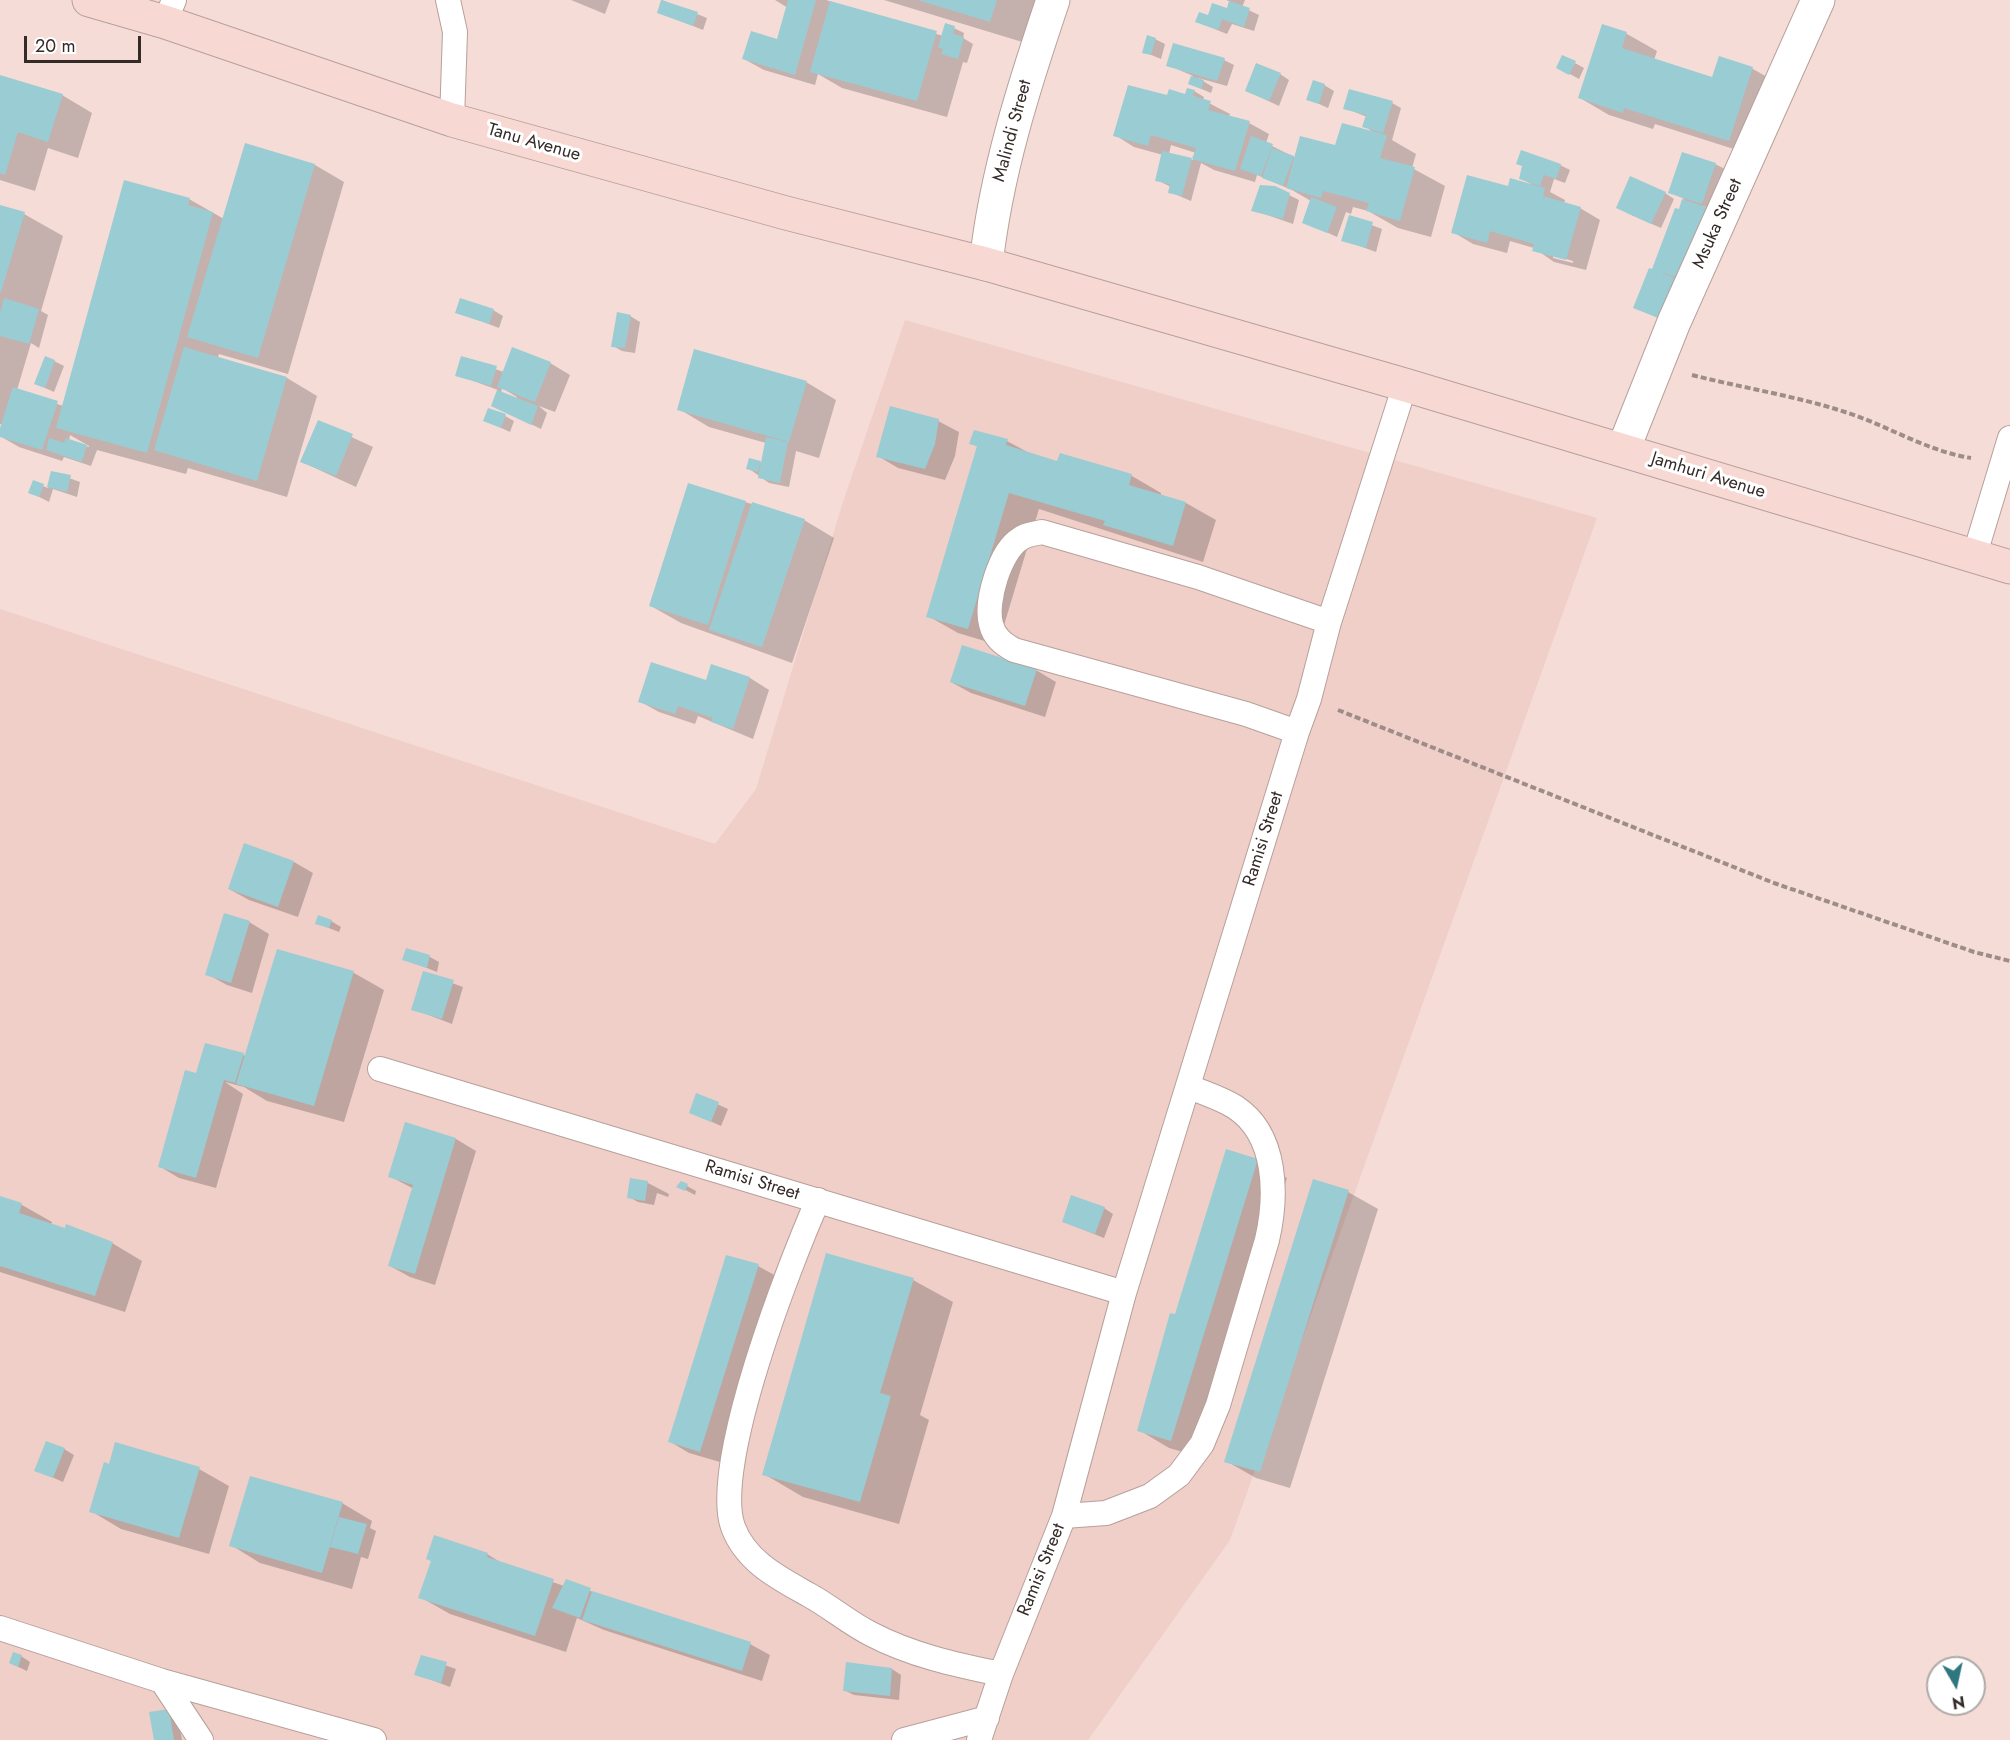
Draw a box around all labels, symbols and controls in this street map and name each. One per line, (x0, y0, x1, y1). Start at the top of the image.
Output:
scale bar (27, 24, 144, 62)
text: 20 m (35, 33, 75, 59)
street label: Malindi Street (989, 78, 1037, 184)
street label: Tanu Avenue (485, 119, 583, 167)
street label: Msuka Street (1689, 176, 1747, 272)
street label: Jamhuri Avenue (1648, 448, 1768, 504)
street label: Ramisi Street (1239, 789, 1289, 889)
street label: Ramisi Street (702, 1156, 802, 1206)
street label: Ramisi Street (1014, 1521, 1070, 1619)
north arrow (1926, 1656, 1986, 1716)
text: N (1951, 1690, 1967, 1715)

